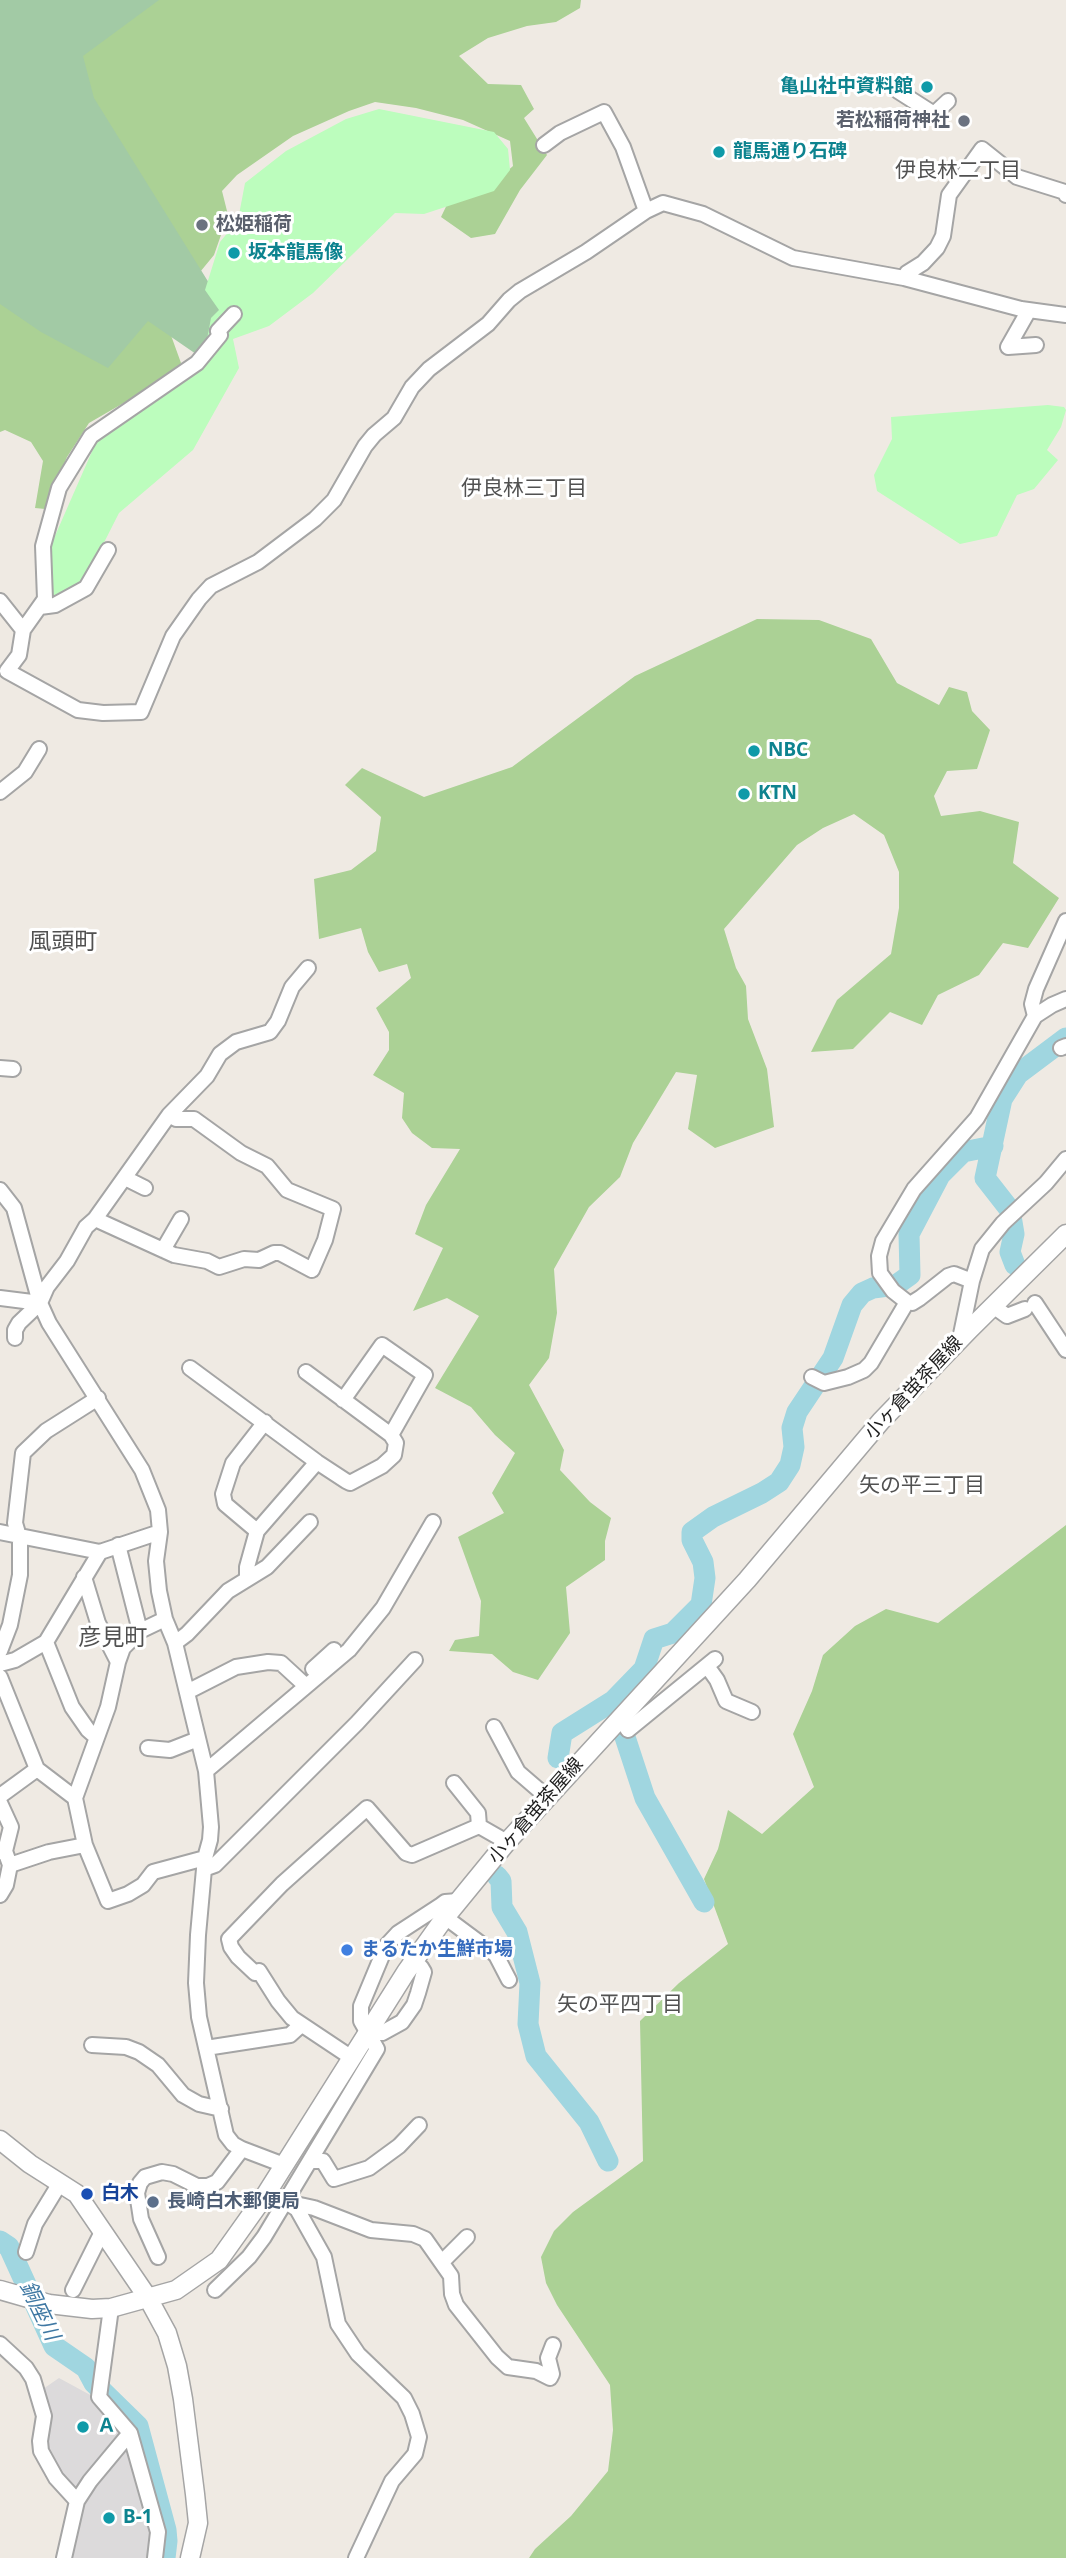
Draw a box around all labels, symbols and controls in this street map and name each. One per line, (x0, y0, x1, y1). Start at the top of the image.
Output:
place label: 亀山社中資料館 (780, 76, 913, 98)
marker: 亀山社中資料館 (919, 79, 935, 95)
place label: 若松稲荷神社 (836, 110, 950, 132)
marker: 若松稲荷神社 (956, 113, 972, 129)
place label: 龍馬通り石碑 (733, 141, 847, 163)
marker: 龍馬通り石碑 (711, 144, 727, 160)
district label: 伊良林二丁目 (895, 158, 1021, 184)
place label: 松姫稲荷 (216, 214, 292, 236)
marker: 松姫稲荷 (194, 217, 210, 233)
place label: 坂本龍馬像 (248, 242, 343, 264)
marker: 坂本龍馬像 (226, 245, 242, 261)
district label: 伊良林三丁目 (461, 476, 587, 502)
place label: NBC (768, 740, 808, 762)
marker: NBC (746, 743, 762, 759)
place label: KTN (758, 783, 797, 805)
marker: KTN (736, 786, 752, 802)
district label: 風頭町 (29, 928, 97, 956)
street label: 小ヶ倉蛍茶屋線 (860, 1332, 968, 1444)
district label: 矢の平三丁目 (859, 1473, 985, 1499)
district label: 彦見町 (79, 1624, 147, 1652)
street label: 小ヶ倉蛍茶屋線 (484, 1753, 588, 1869)
place label: まるたか生鮮市場 (361, 1939, 513, 1961)
marker: まるたか生鮮市場 (339, 1942, 355, 1958)
district label: 矢の平四丁目 (557, 1992, 683, 2018)
place label: 白木 (101, 2183, 139, 2205)
marker: 白木 (79, 2186, 95, 2202)
place label: 長崎白木郵便局 (167, 2191, 300, 2213)
marker: 長崎白木郵便局 (145, 2194, 161, 2210)
water label: 銅座川 (14, 2277, 64, 2345)
place label: Ａ (97, 2416, 116, 2438)
marker: Ａ (75, 2419, 91, 2435)
place label: B-1 (123, 2507, 153, 2529)
marker: B-1 (101, 2510, 117, 2526)

